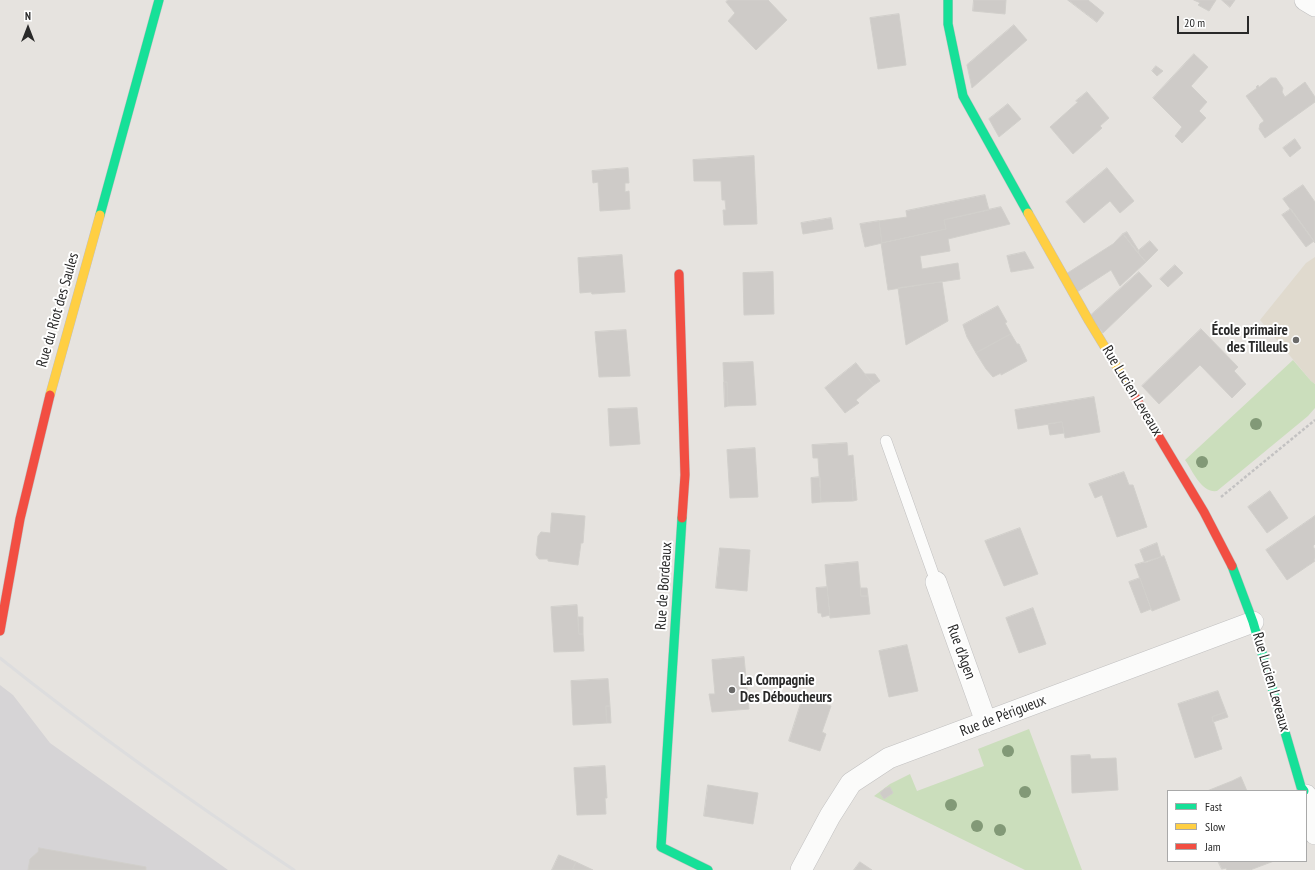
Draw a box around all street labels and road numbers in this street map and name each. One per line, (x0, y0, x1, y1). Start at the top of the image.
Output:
street label: Rue du Riot des Saules (33, 251, 83, 369)
street label: Rue Lucien Leveaux (1098, 342, 1166, 440)
street label: Rue de Bordeaux (652, 541, 676, 631)
street label: Rue d'Agen (943, 622, 979, 682)
street label: Rue Lucien Leveaux (1248, 630, 1294, 734)
street label: Rue de Périgueux (957, 691, 1049, 741)

